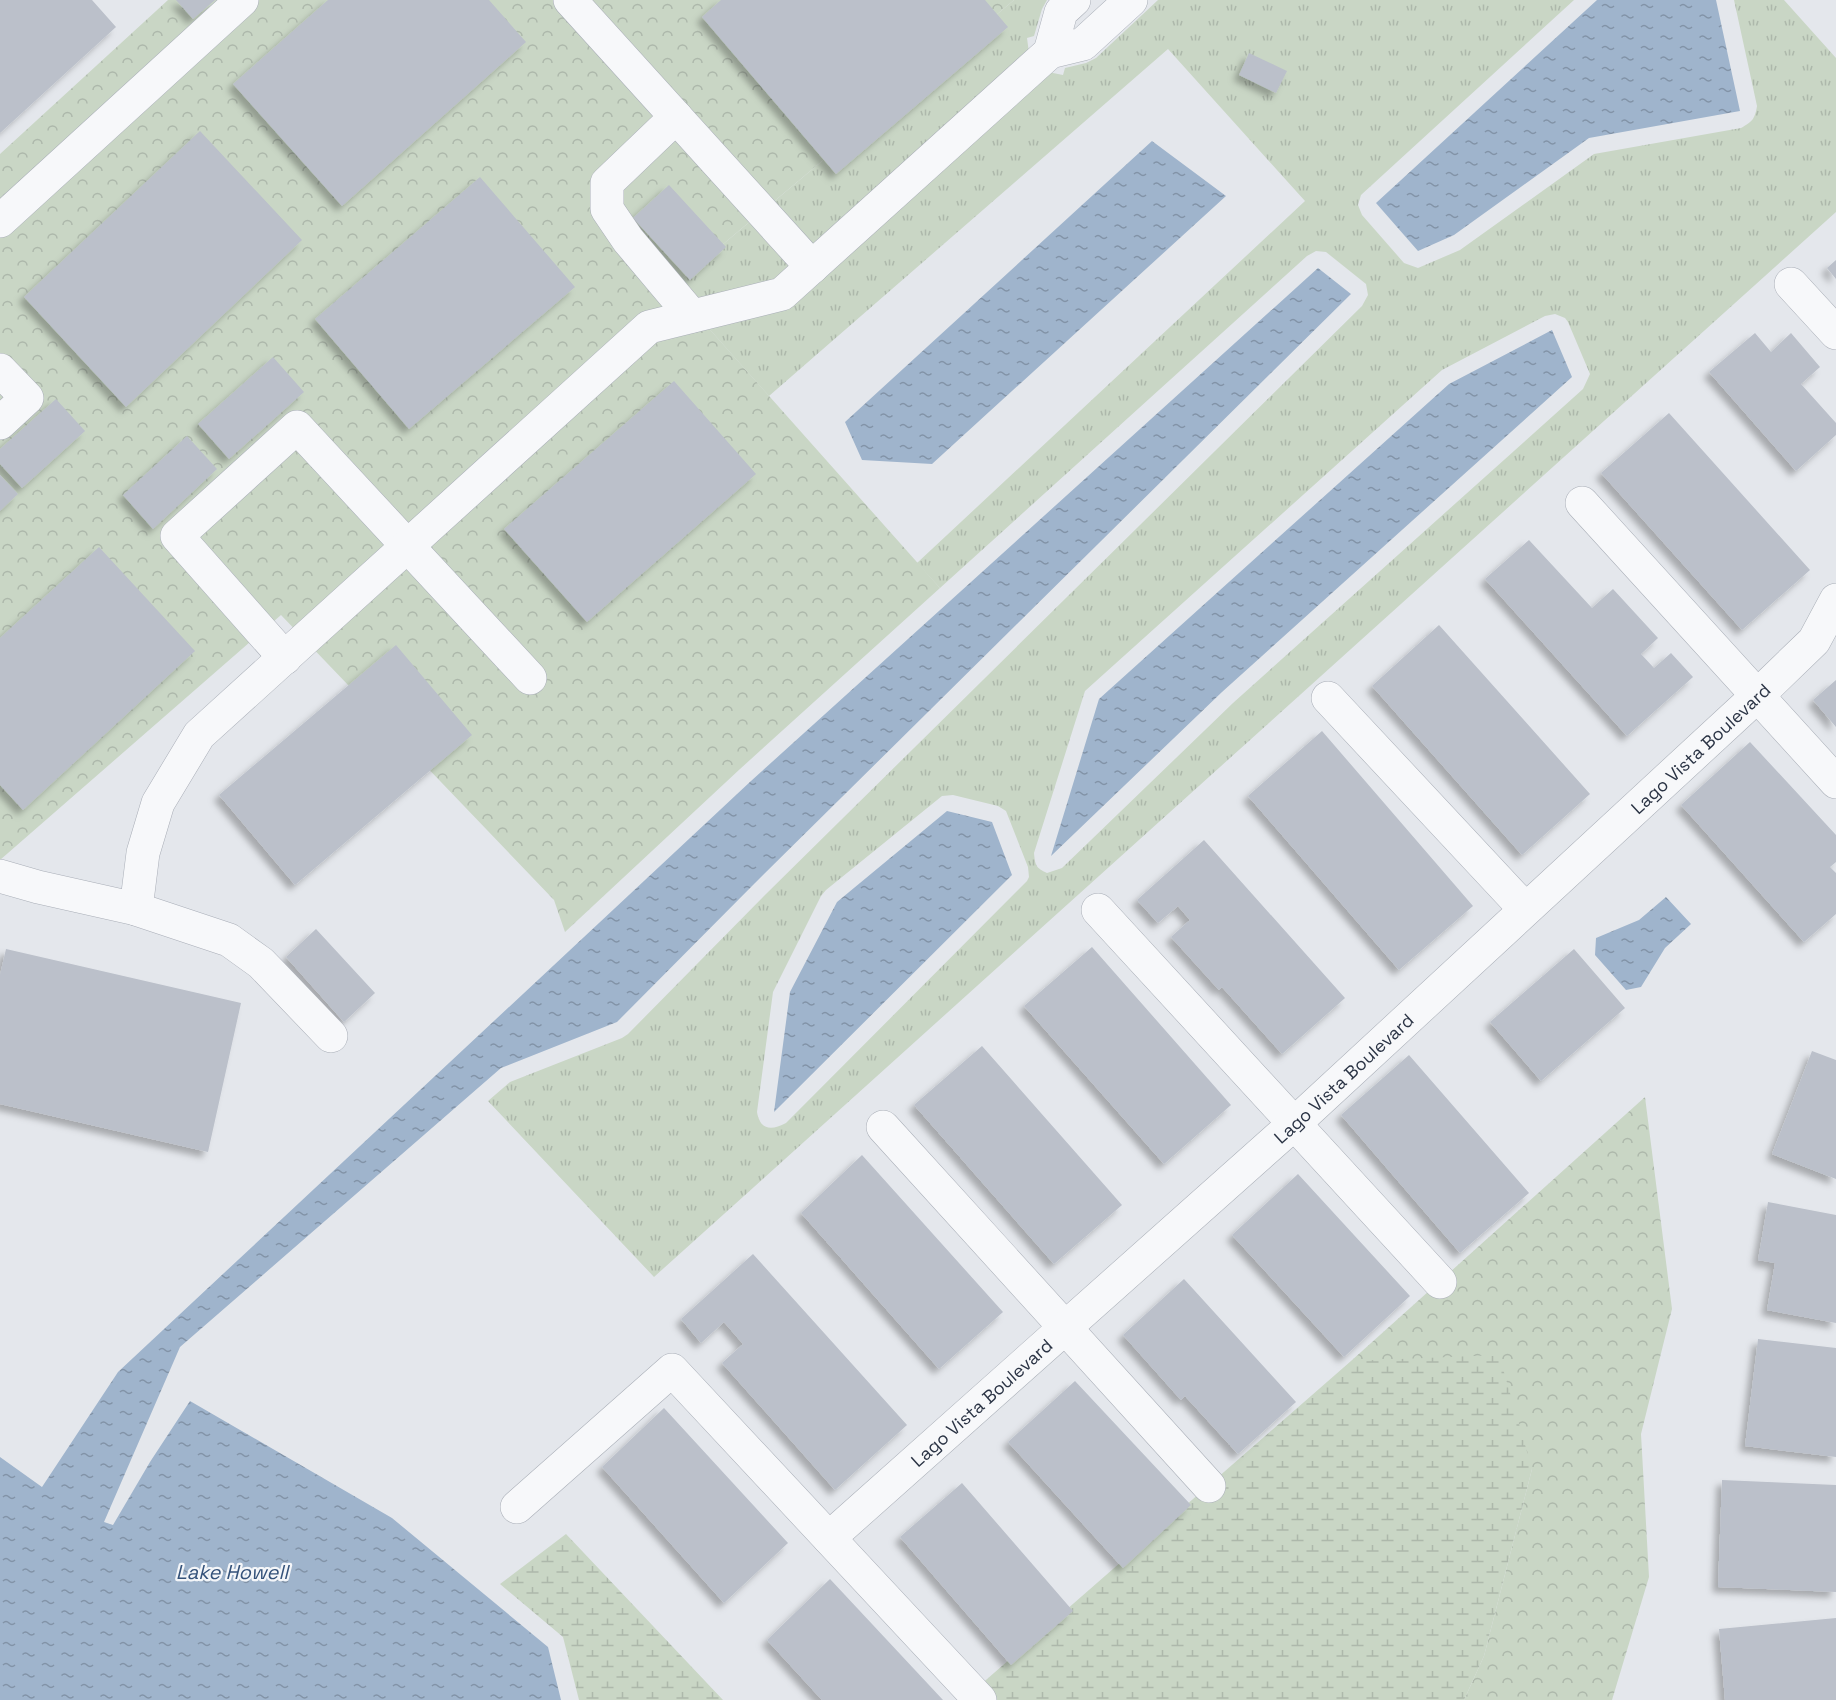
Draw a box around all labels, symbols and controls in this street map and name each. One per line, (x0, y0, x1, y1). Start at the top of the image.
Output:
street label: Lago Vista Boulevard (1626, 678, 1775, 818)
street label: Lago Vista Boulevard (1269, 1008, 1418, 1148)
street label: Lago Vista Boulevard (906, 1333, 1057, 1471)
water label: Lake Howell (176, 1559, 290, 1585)

